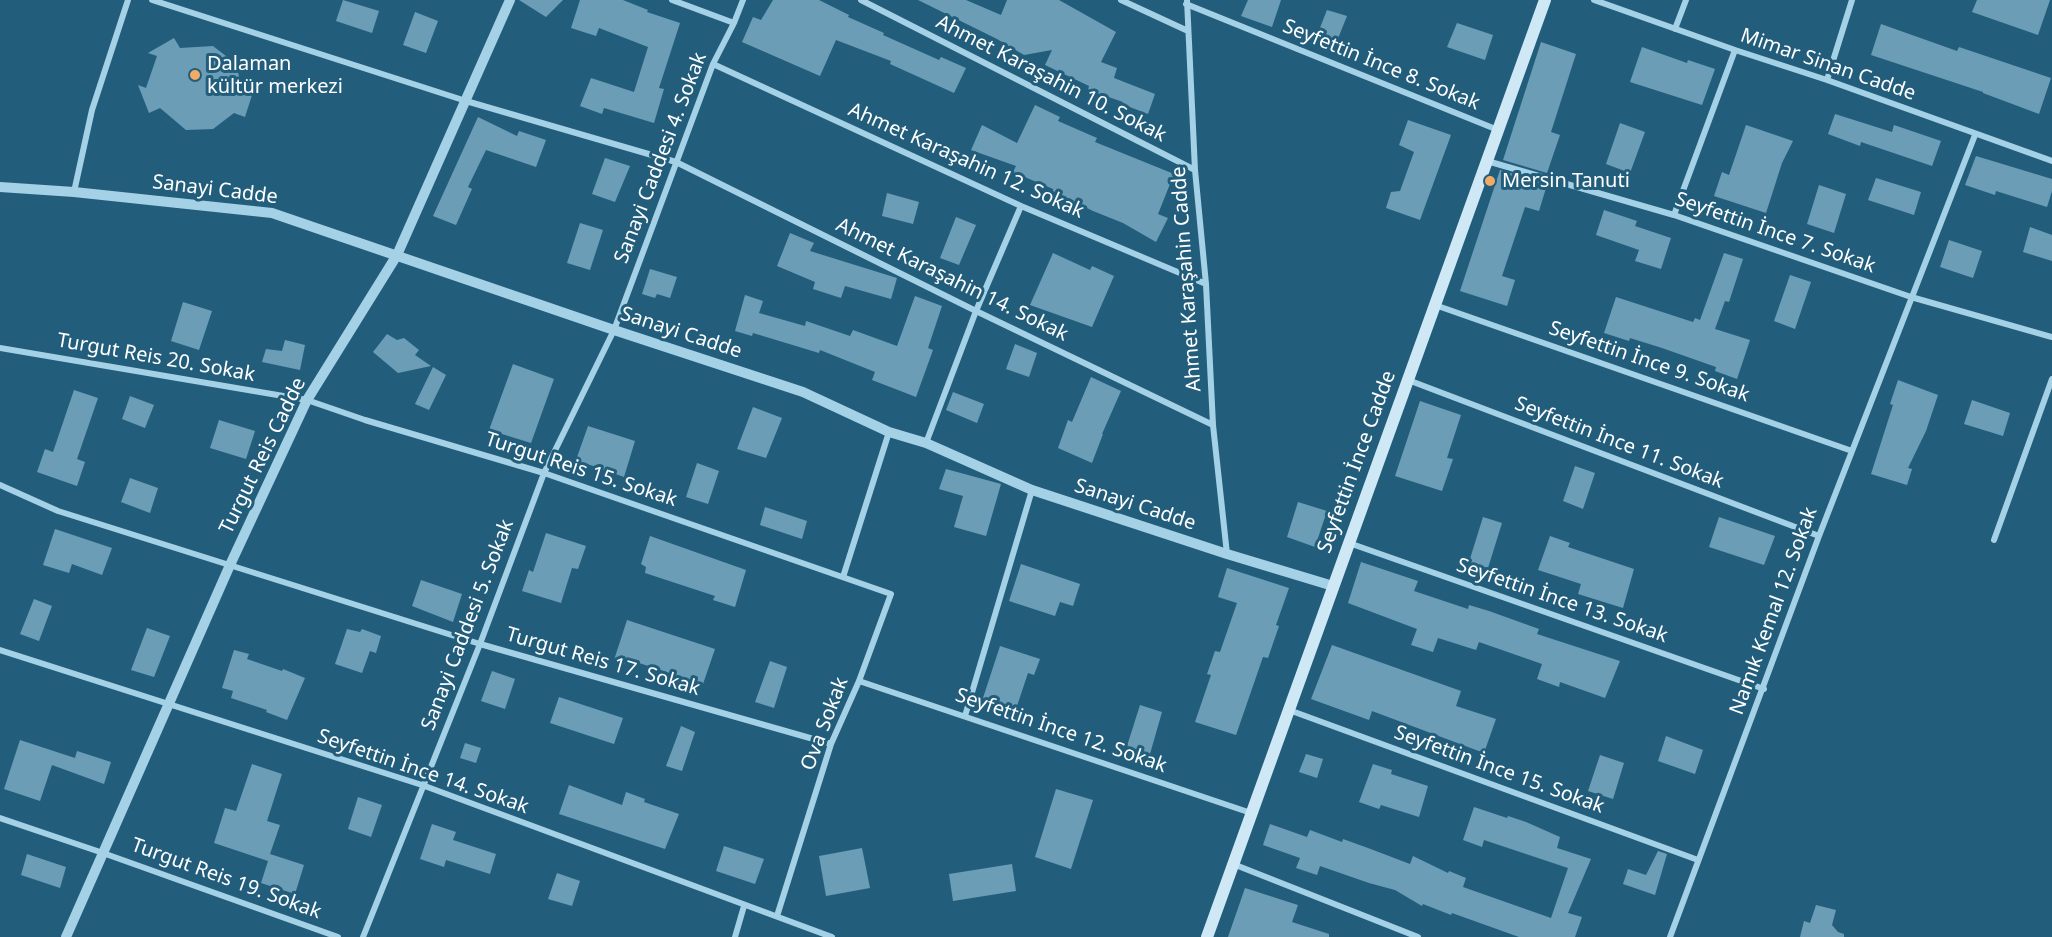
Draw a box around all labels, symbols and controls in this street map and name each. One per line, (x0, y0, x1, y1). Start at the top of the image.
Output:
street label: Ahmet Karaşahin 10. Sokak (932, 10, 1170, 148)
street label: Seyfettin İnce 8. Sokak (1279, 14, 1483, 116)
street label: Mimar Sinan Cadde (1737, 24, 1919, 106)
street label: Sanayi Caddesi 4. Sokak (610, 49, 712, 267)
place label: Dalaman kültür merkezi (207, 52, 343, 99)
marker: Dalaman kültür merkezi (188, 68, 202, 82)
street label: Ahmet Karaşahin 12. Sokak (845, 98, 1087, 224)
street label: Ahmet Karaşahin Cadde (1167, 166, 1207, 392)
place label: Mersin Tanuti (1502, 169, 1630, 193)
street label: Sanayi Cadde (151, 170, 279, 210)
marker: Mersin Tanuti (1483, 174, 1497, 188)
street label: Seyfettin İnce 7. Sokak (1672, 187, 1878, 279)
street label: Ahmet Karaşahin 14. Sokak (832, 213, 1072, 347)
street label: Sanayi Cadde (617, 302, 745, 364)
street label: Seyfettin İnce 9. Sokak (1546, 316, 1752, 408)
street label: Turgut Reis 20. Sokak (55, 329, 257, 387)
street label: Seyfettin İnce Cadde (1313, 368, 1401, 556)
street label: Turgut Reis Cadde (215, 374, 311, 538)
street label: Seyfettin İnce 11. Sokak (1511, 392, 1727, 494)
street label: Turgut Reis 15. Sokak (482, 428, 680, 512)
street label: Sanayi Cadde (1071, 474, 1199, 536)
street label: Namık Kemal 12. Sokak (1725, 504, 1823, 718)
street label: Sanayi Caddesi 5. Sokak (417, 516, 519, 734)
street label: Seyfettin İnce 13. Sokak (1453, 554, 1671, 648)
street label: Turgut Reis 17. Sokak (503, 623, 703, 701)
street label: Ova Sokak (796, 674, 854, 774)
street label: Seyfettin İnce 12. Sokak (952, 684, 1170, 778)
street label: Seyfettin İnce 15. Sokak (1391, 721, 1607, 819)
street label: Seyfettin İnce 14. Sokak (314, 725, 532, 819)
street label: Turgut Reis 19. Sokak (128, 833, 324, 925)

